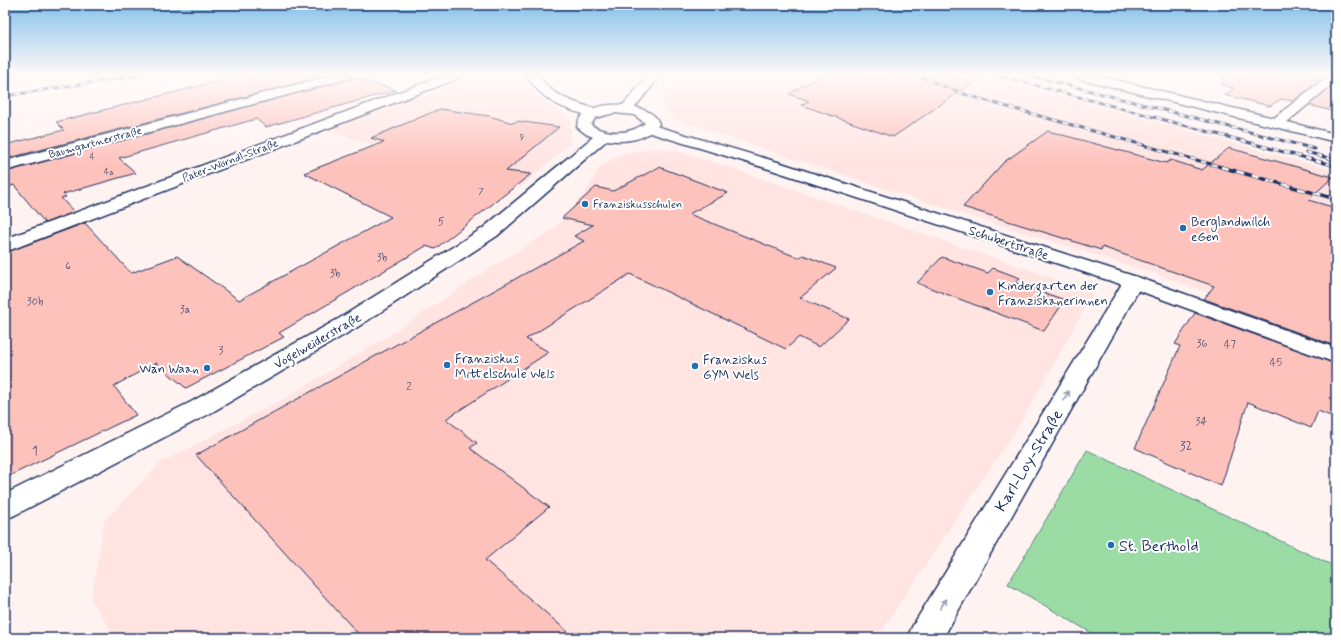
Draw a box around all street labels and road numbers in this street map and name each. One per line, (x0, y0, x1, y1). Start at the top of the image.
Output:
street label: Baumgartnerstraße (47, 124, 144, 163)
street label: Pater-Wörndl-Straße (180, 136, 281, 186)
street label: Schubertstraße (966, 222, 1051, 264)
street label: Vogelweiderstraße (271, 309, 366, 375)
street label: Karl-Loy-Straße (990, 406, 1068, 516)

